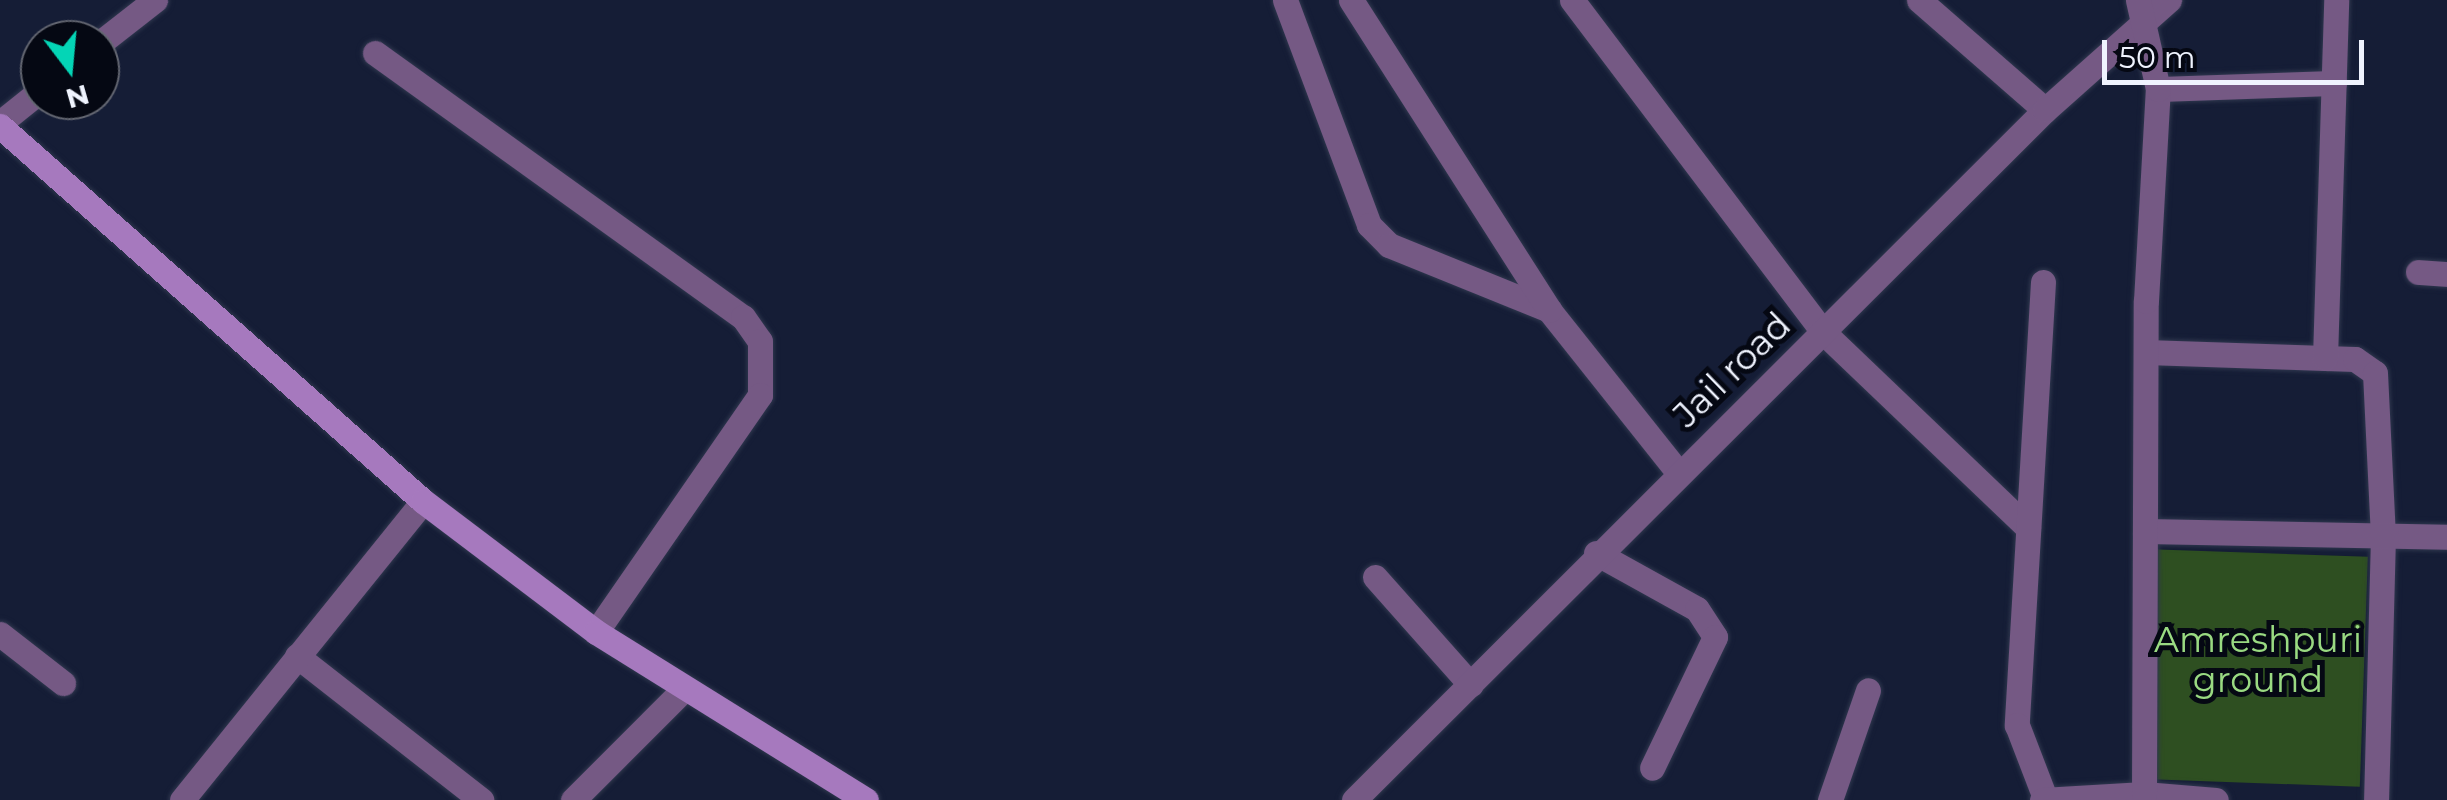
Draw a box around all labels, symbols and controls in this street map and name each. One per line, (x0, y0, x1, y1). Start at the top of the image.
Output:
north arrow (20, 20, 120, 120)
scale bar (2107, 20, 2370, 82)
text: 50 m (2119, 39, 2196, 76)
text: N (62, 77, 93, 116)
street label: Jail road (1665, 304, 1799, 436)
park label: Amreshpuri ground (2154, 619, 2362, 701)

